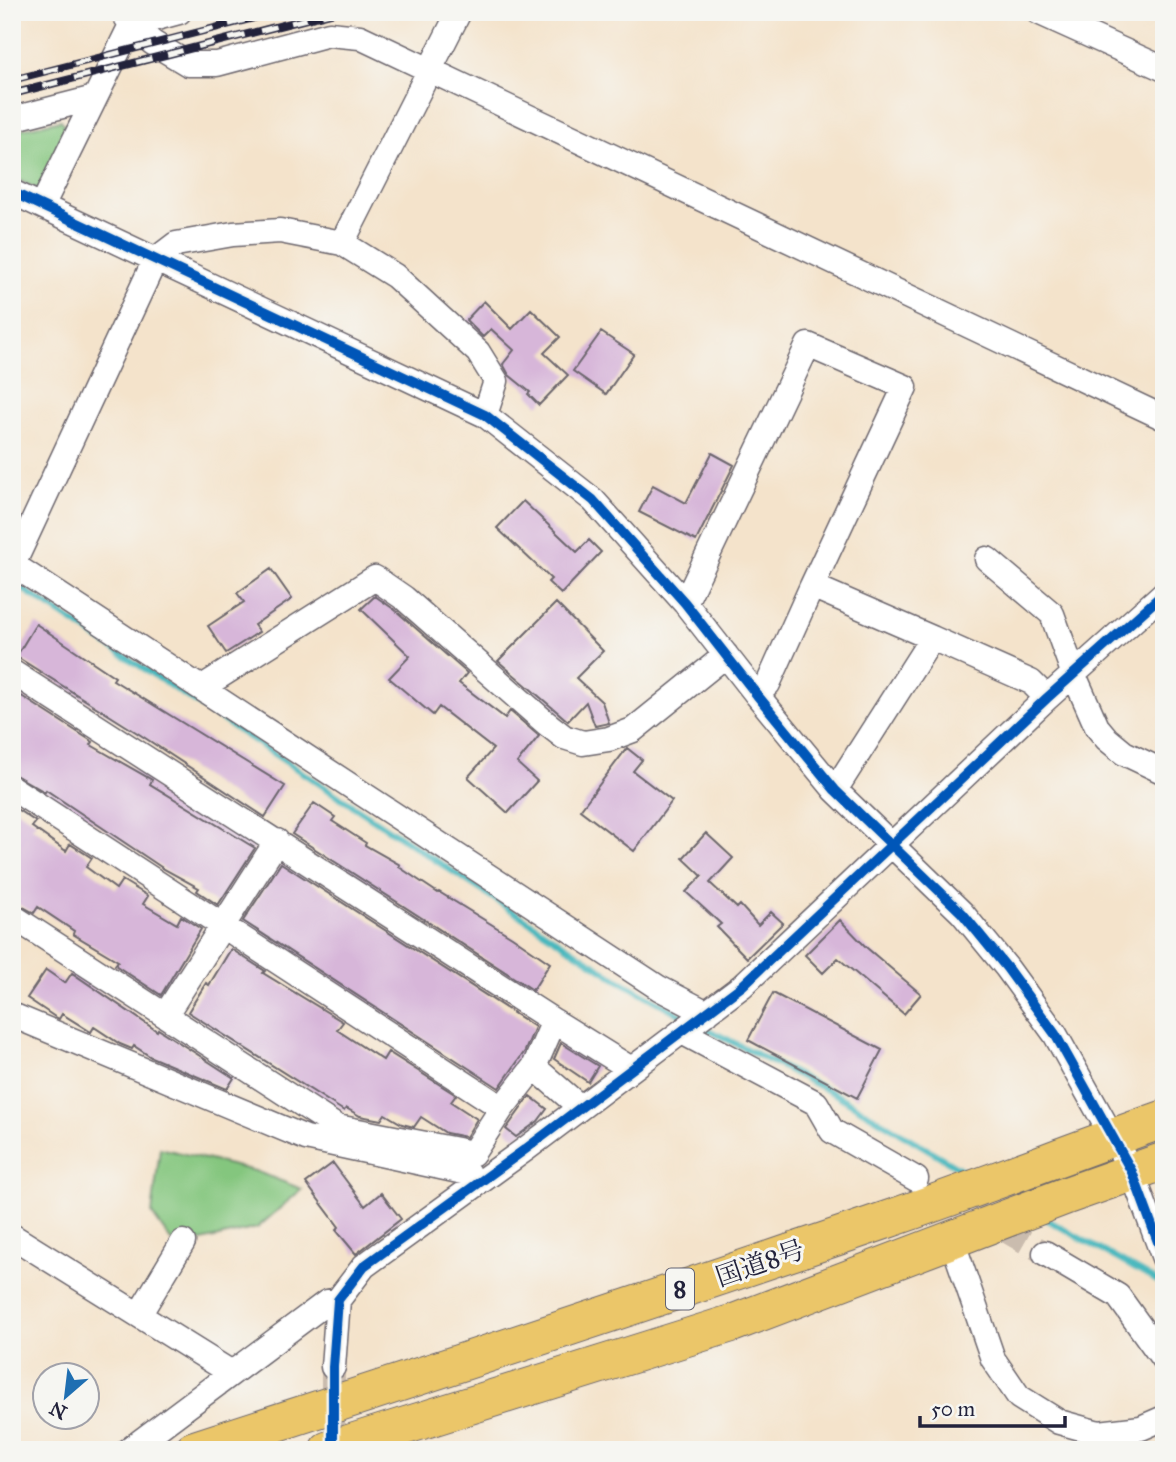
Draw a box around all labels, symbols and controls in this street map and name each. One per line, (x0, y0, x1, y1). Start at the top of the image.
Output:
street label: 国道8号 (711, 1233, 809, 1293)
road number: 8 (666, 1268, 694, 1310)
north arrow (32, 1360, 102, 1430)
scale bar (920, 1385, 1066, 1429)
text: 50 m (931, 1396, 976, 1422)
text: N (46, 1397, 71, 1425)

